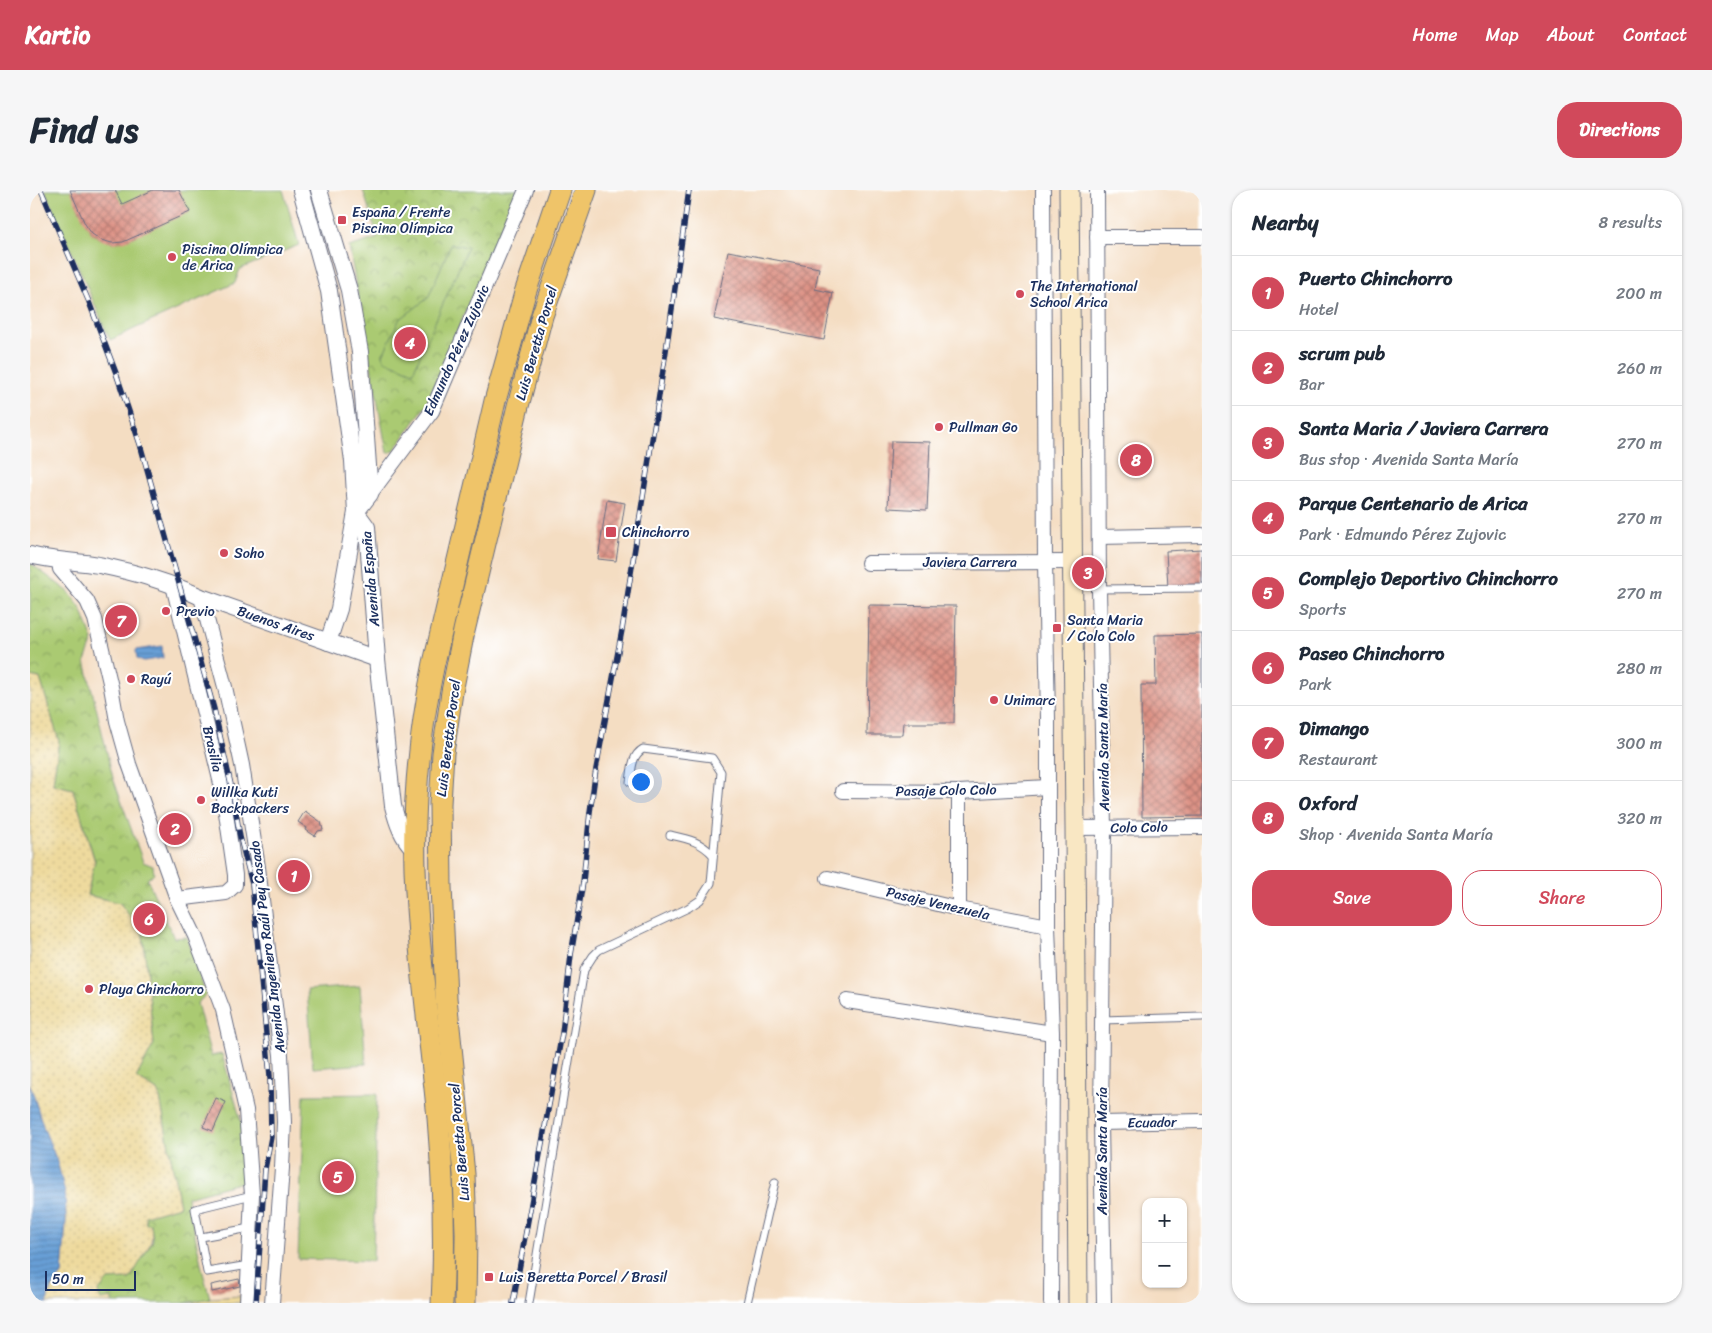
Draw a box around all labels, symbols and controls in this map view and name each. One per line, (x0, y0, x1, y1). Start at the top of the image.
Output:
text: Kartio (25, 14, 90, 56)
text: Home (1413, 19, 1458, 51)
text: Map (1486, 19, 1519, 51)
text: About (1547, 19, 1595, 51)
text: Contact (1623, 19, 1687, 51)
text: Find us (30, 99, 138, 161)
button: Directions (1557, 102, 1682, 158)
place label: España / Frente Piscina Olímpica (352, 200, 454, 241)
text: Nearby (1252, 204, 1318, 242)
text: 8 results (1599, 208, 1662, 237)
marker: España / Frente Piscina Olímpica (336, 214, 348, 226)
place label: Piscina Olímpica de Arica (182, 237, 284, 278)
marker: Piscina Olímpica de Arica (166, 251, 178, 263)
text: Puerto Chinchorro (1299, 262, 1452, 295)
place label: The International School Arica (1030, 274, 1138, 315)
text: 1 (1265, 279, 1271, 308)
text: 200 m (1616, 279, 1662, 308)
street label: Edmundo Pérez Zujovic (416, 280, 497, 420)
street label: Luis Beretta Porcel (508, 282, 565, 403)
marker: The International School Arica (1014, 288, 1026, 300)
text: Hotel (1299, 295, 1338, 324)
pin: 4 (394, 324, 426, 362)
text: scrum pub (1299, 337, 1385, 370)
text: 2 (1263, 354, 1273, 383)
text: 260 m (1617, 354, 1662, 383)
text: Bar (1299, 370, 1324, 399)
text: Santa Maria / Javiera Carrera (1299, 412, 1549, 445)
place label: Pullman Go (949, 415, 1018, 440)
marker: Pullman Go (933, 421, 945, 433)
text: 3 (1264, 429, 1272, 458)
text: 270 m (1617, 429, 1662, 458)
pin: 8 (1120, 441, 1152, 479)
text: Bus stop · Avenida Santa María (1299, 445, 1519, 474)
text: Parque Centenario de Arica (1299, 487, 1527, 520)
text: 4 (1263, 504, 1273, 533)
text: 270 m (1617, 504, 1662, 533)
place label: Chinchorro (622, 520, 689, 545)
text: Park · Edmundo Pérez Zujovic (1299, 520, 1506, 549)
marker: Chinchorro (604, 525, 618, 539)
street label: Avenida España (354, 529, 387, 629)
place label: Soho (234, 541, 264, 566)
marker: Soho (218, 547, 230, 559)
street label: Javiera Carrera (922, 550, 1017, 575)
pin: 3 (1072, 554, 1104, 592)
text: Complejo Deportivo Chinchorro (1299, 562, 1558, 595)
text: 5 (1263, 579, 1273, 608)
text: 270 m (1617, 579, 1662, 608)
text: Sports (1299, 595, 1346, 624)
place label: Previo (176, 599, 215, 624)
street label: Buenos Aires (234, 599, 318, 649)
pin: 7 (105, 602, 137, 640)
marker: Previo (160, 605, 172, 617)
place label: Santa Maria / Colo Colo (1067, 608, 1144, 649)
marker: Santa Maria / Colo Colo (1051, 622, 1063, 634)
text: Paseo Chinchorro (1299, 637, 1444, 670)
text: 6 (1263, 654, 1273, 683)
text: 280 m (1617, 654, 1662, 683)
place label: Rayú (141, 667, 172, 692)
text: Park (1299, 670, 1332, 699)
marker: Rayú (125, 673, 137, 685)
street label: Luis Beretta Porcel (429, 677, 468, 798)
street label: Avenida Santa María (1090, 683, 1117, 812)
place label: Unimarc (1004, 688, 1055, 713)
marker: Unimarc (988, 694, 1000, 706)
text: Dimango (1299, 712, 1369, 745)
street label: Brasilia (195, 724, 230, 775)
text: 7 (1263, 729, 1273, 758)
text: 300 m (1617, 729, 1662, 758)
text: Restaurant (1299, 745, 1378, 774)
your location (628, 769, 654, 795)
street label: Pasaje Colo Colo (895, 777, 997, 804)
place label: Willka Kuti Backpackers (211, 780, 290, 821)
text: Oxford (1299, 787, 1357, 820)
marker: Willka Kuti Backpackers (195, 794, 207, 806)
text: 8 (1263, 804, 1273, 833)
text: 320 m (1617, 804, 1662, 833)
pin: 2 (159, 810, 191, 848)
street label: Colo Colo (1110, 815, 1168, 840)
text: Shop · Avenida Santa María (1299, 820, 1493, 849)
street label: Avenida Ingeniero Raúl Pey Casado (242, 839, 293, 1056)
pin: 1 (278, 857, 310, 895)
button: Save (1252, 870, 1452, 926)
button: Share (1462, 870, 1662, 926)
street label: Pasaje Venezuela (884, 879, 993, 928)
pin: 6 (133, 900, 165, 938)
place label: Playa Chinchorro (99, 977, 204, 1002)
marker: Playa Chinchorro (83, 983, 95, 995)
street label: Luis Beretta Porcel (442, 1081, 477, 1202)
street label: Avenida Santa María (1090, 1087, 1115, 1216)
street label: Ecuador (1127, 1110, 1178, 1135)
pin: 5 (322, 1158, 354, 1196)
map controls (1142, 1198, 1187, 1288)
button: + (1142, 1198, 1187, 1243)
button: − (1142, 1243, 1187, 1288)
place label: Luis Beretta Porcel / Brasil (499, 1265, 668, 1290)
text: 50 m (52, 1267, 84, 1292)
scale bar (45, 1268, 136, 1291)
marker: Luis Beretta Porcel / Brasil (483, 1271, 495, 1283)

